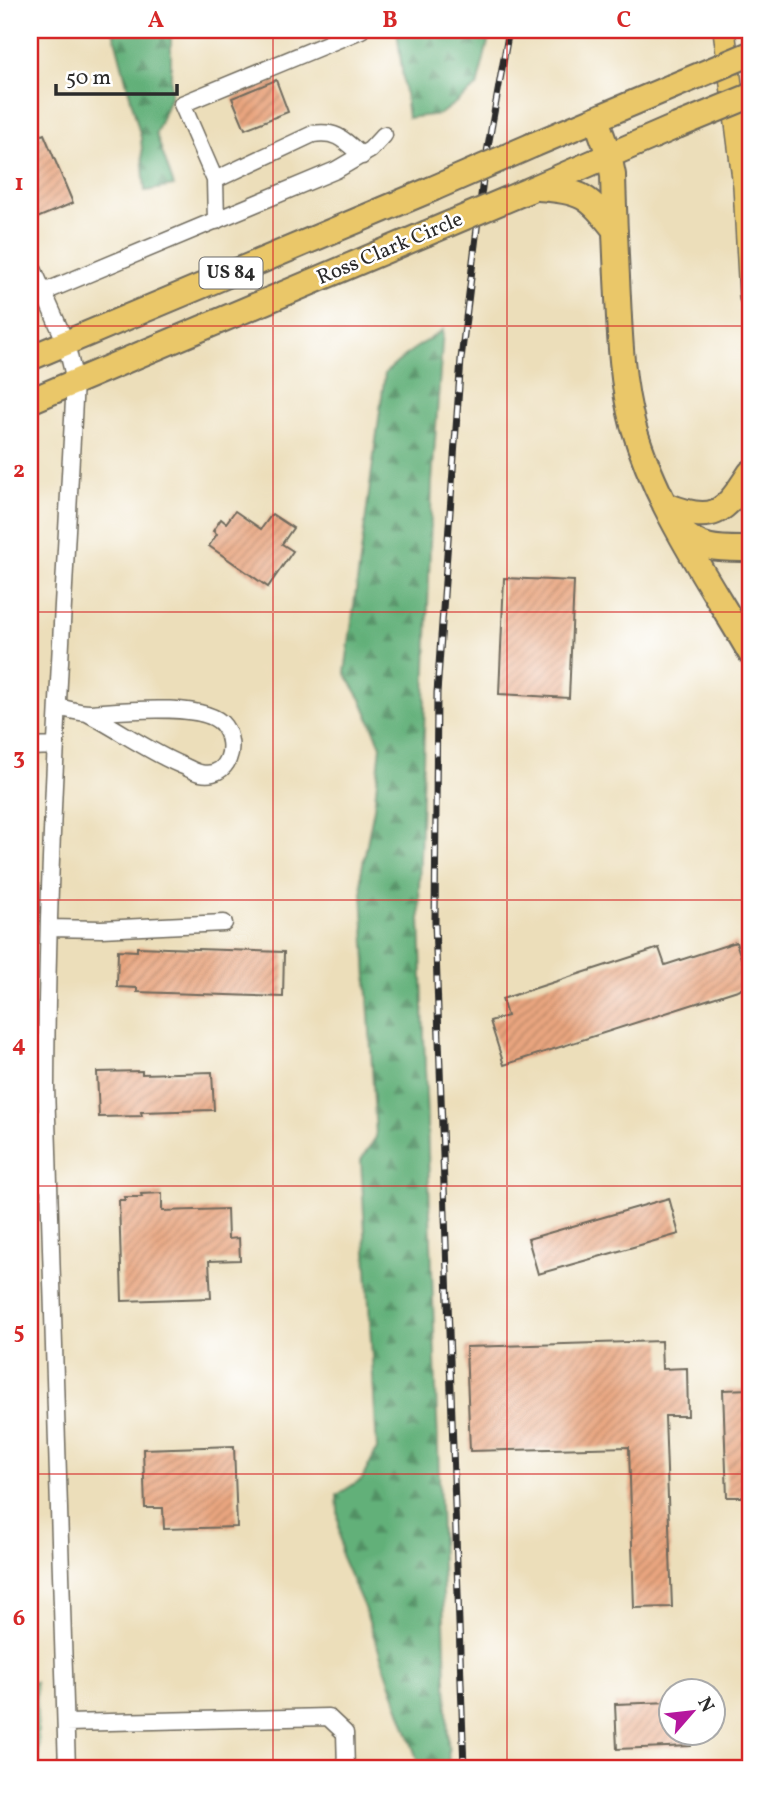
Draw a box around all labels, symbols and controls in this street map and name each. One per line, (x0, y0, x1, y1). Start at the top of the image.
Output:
text: A (148, 5, 164, 37)
text: B (382, 5, 398, 37)
text: C (617, 5, 631, 37)
scale bar (56, 52, 177, 96)
text: 50 m (66, 64, 111, 93)
text: 1 (14, 168, 24, 200)
street label: Ross Clark Circle (312, 205, 468, 293)
road number: US 84 (200, 258, 262, 288)
text: 2 (13, 455, 25, 487)
text: 3 (13, 742, 25, 774)
text: 4 (12, 1029, 26, 1061)
text: 5 (13, 1316, 25, 1348)
text: 6 (13, 1603, 25, 1635)
north arrow (658, 1676, 728, 1746)
text: N (691, 1693, 720, 1717)

